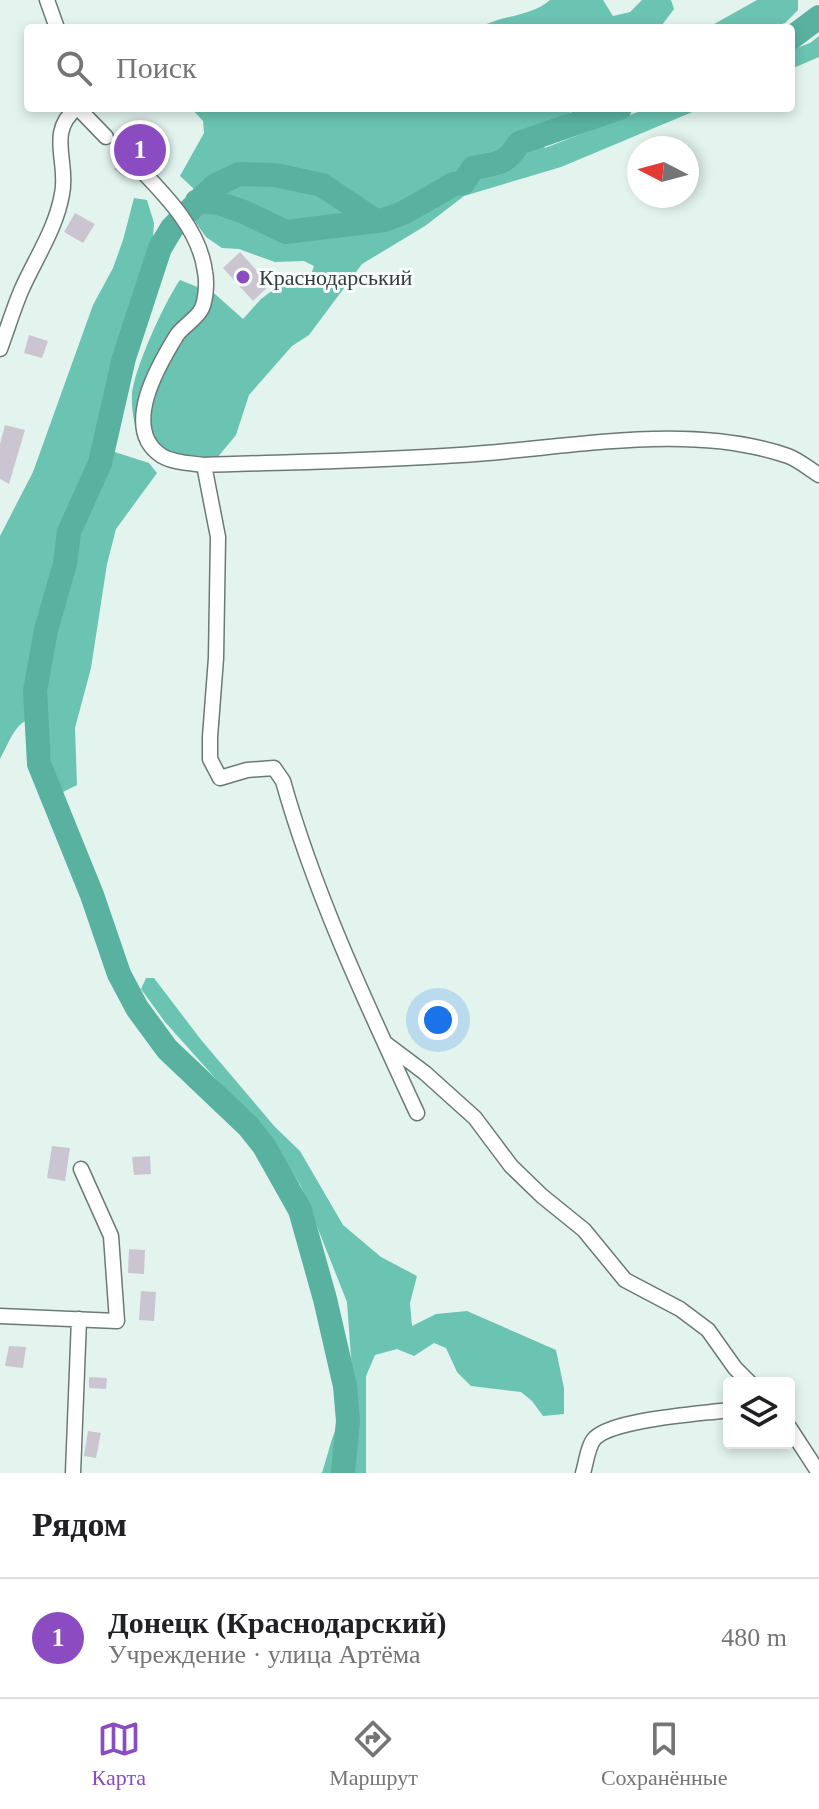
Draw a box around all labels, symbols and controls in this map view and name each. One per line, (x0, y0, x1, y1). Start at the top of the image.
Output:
search box (24, 24, 795, 112)
icon: search (52, 46, 96, 90)
text: Поиск (116, 51, 197, 84)
pin: 1 (114, 120, 166, 180)
north arrow (627, 136, 699, 208)
place label: Краснодарський (259, 265, 413, 290)
marker: Краснодарський (234, 268, 252, 286)
your location (418, 1000, 458, 1040)
map controls (723, 1377, 795, 1449)
button: layers (723, 1377, 795, 1449)
text: Рядом (32, 1506, 127, 1543)
text: Донецк (Краснодарский) (108, 1606, 447, 1639)
text: 1 (52, 1623, 65, 1652)
text: 480 m (721, 1623, 787, 1652)
text: Учреждение · улица Артёма (108, 1640, 421, 1669)
tab: Карта (92, 1717, 146, 1791)
tab: Маршрут (329, 1717, 418, 1791)
tab: Сохранённые (601, 1717, 727, 1791)

